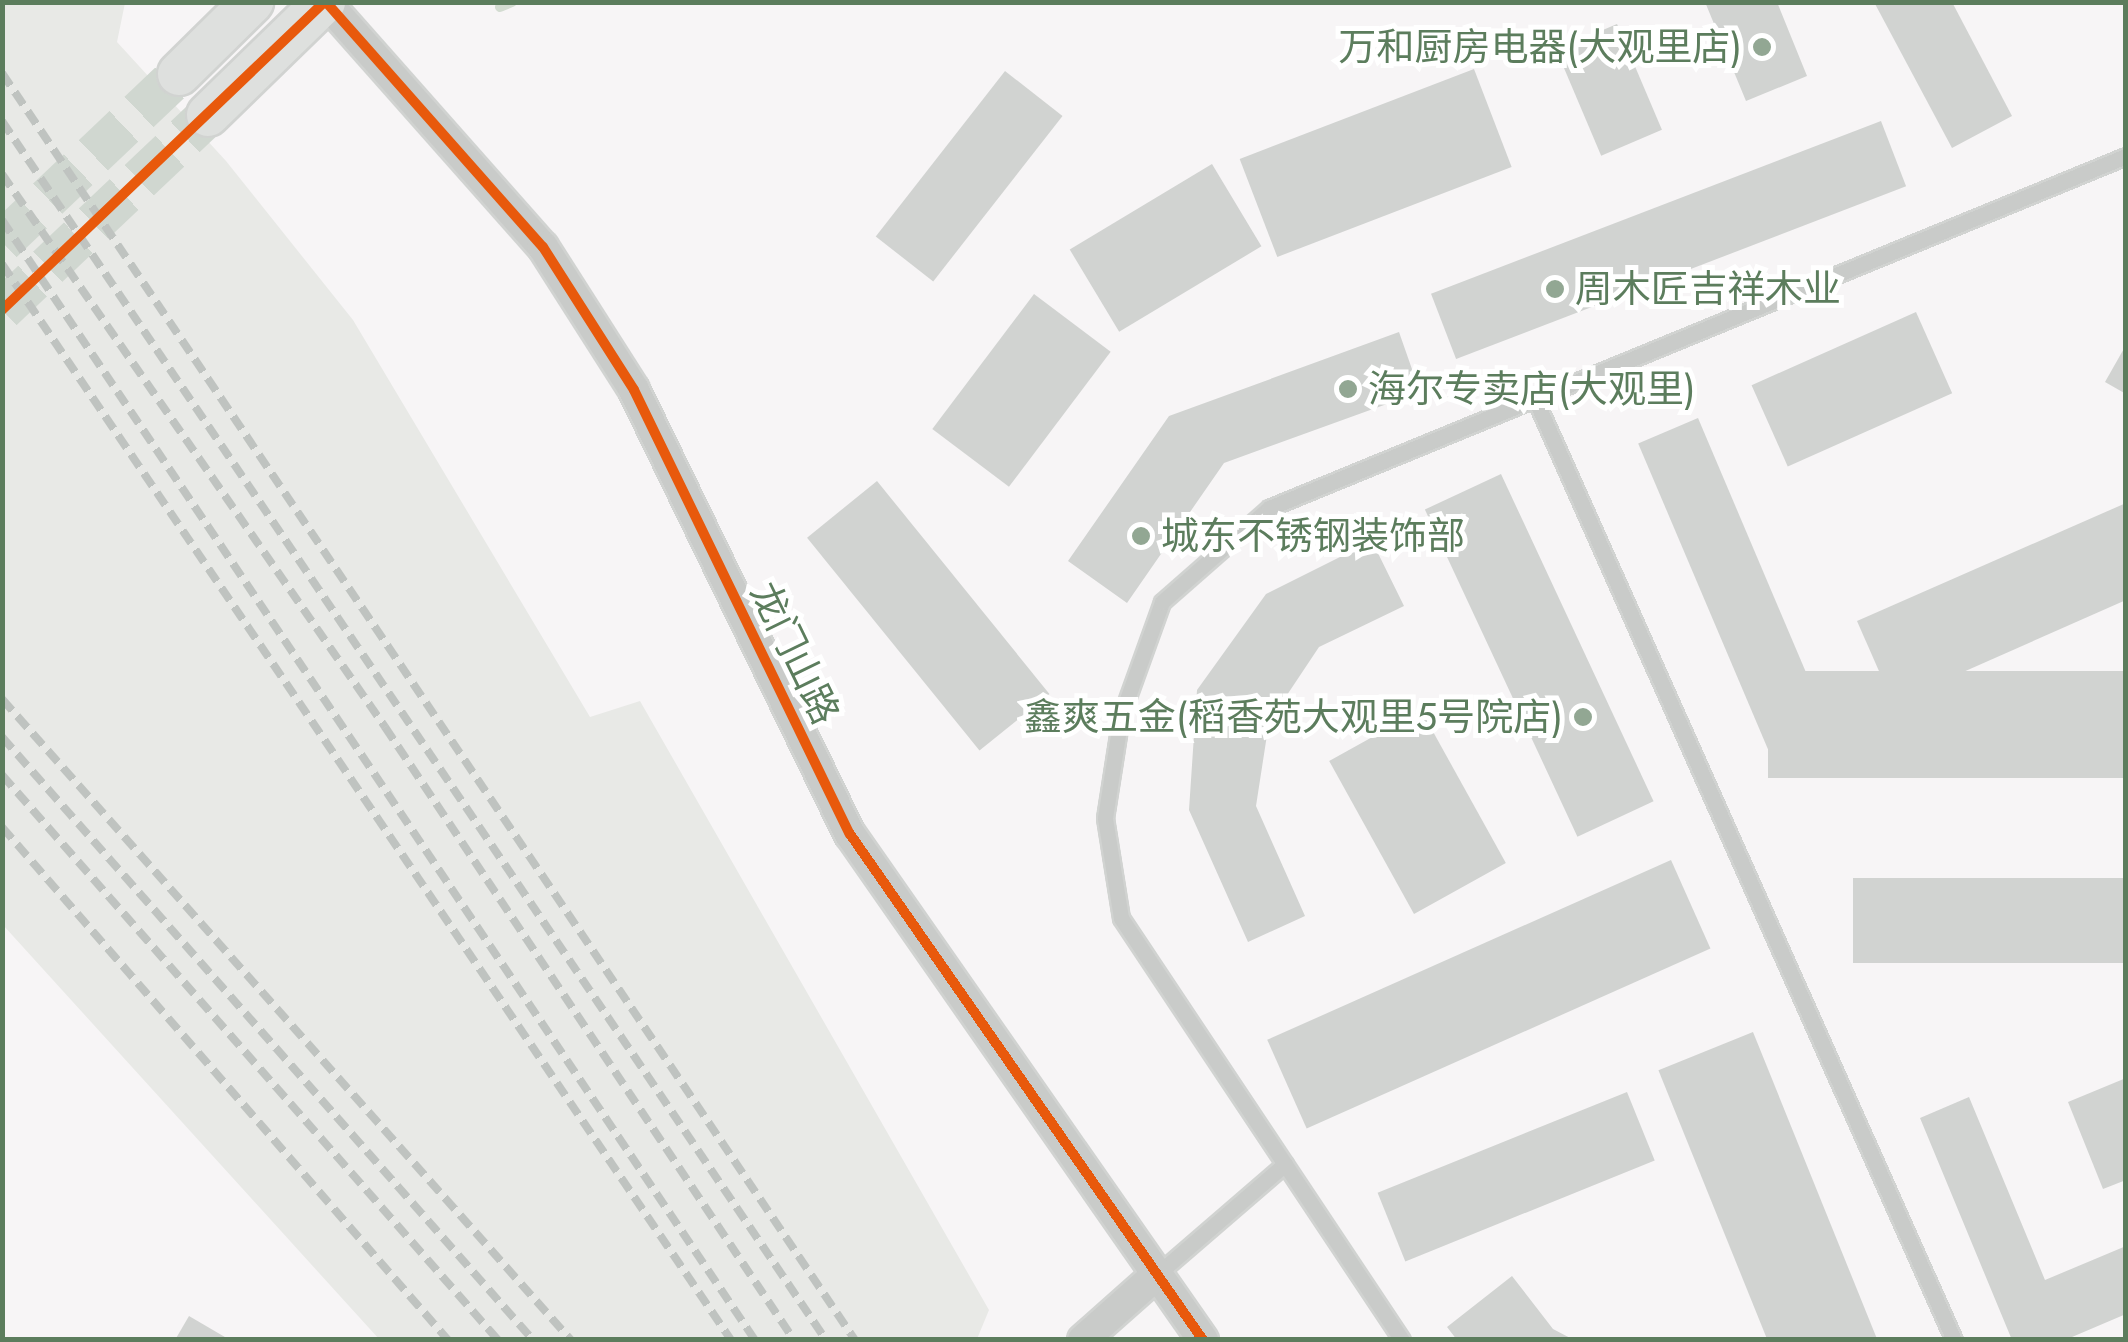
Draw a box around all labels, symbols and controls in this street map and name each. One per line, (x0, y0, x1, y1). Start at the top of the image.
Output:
place label: 万和厨房电器(大观里店) (1338, 24, 1742, 70)
marker: 万和厨房电器(大观里店) (1751, 36, 1773, 58)
place label: 周木匠吉祥木业 (1575, 266, 1841, 312)
marker: 周木匠吉祥木业 (1544, 278, 1566, 300)
place label: 海尔专卖店(大观里) (1368, 366, 1696, 412)
marker: 海尔专卖店(大观里) (1337, 378, 1359, 400)
place label: 城东不锈钢装饰部 (1161, 513, 1465, 559)
marker: 城东不锈钢装饰部 (1130, 525, 1152, 547)
street label: 龙门山路 (741, 575, 849, 731)
place label: 鑫爽五金(稻香苑大观里5号院店) (1024, 694, 1563, 740)
marker: 鑫爽五金(稻香苑大观里5号院店) (1572, 706, 1594, 728)

